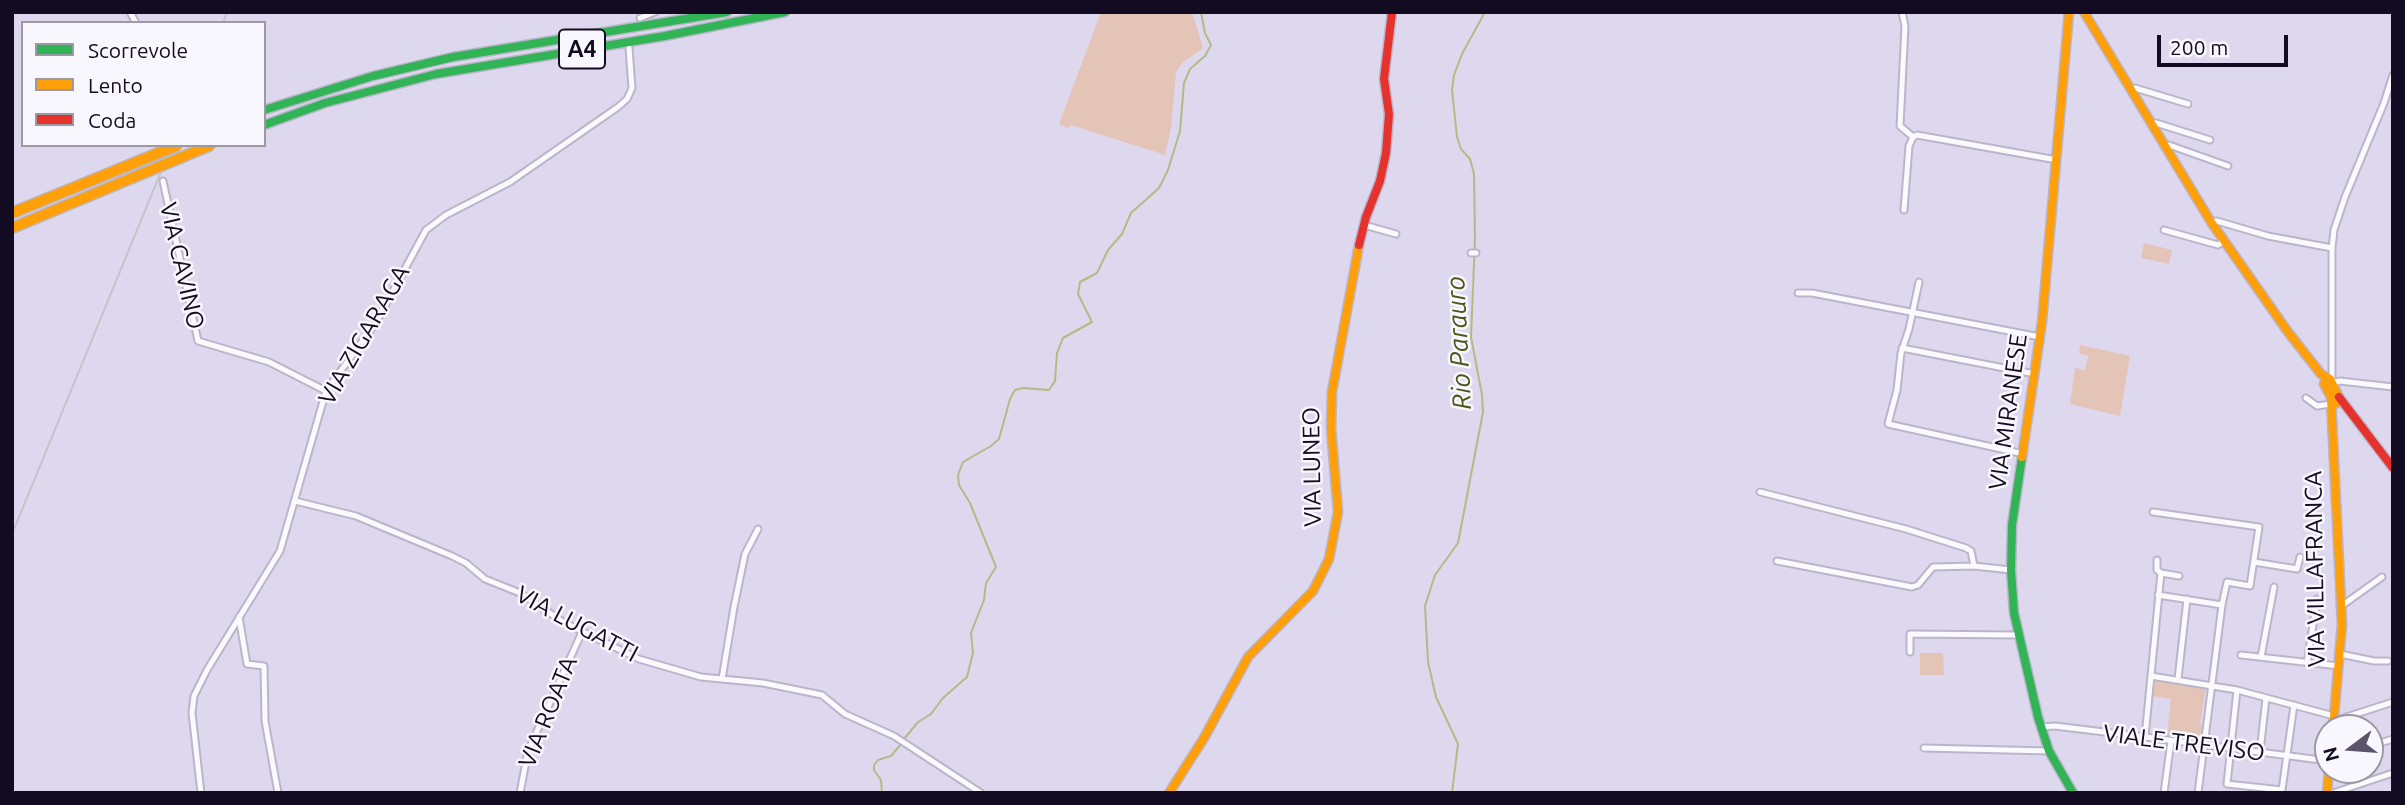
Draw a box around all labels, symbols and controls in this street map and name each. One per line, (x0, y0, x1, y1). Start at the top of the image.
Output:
legend (21, 21, 266, 147)
scale bar (2160, 21, 2291, 65)
road number: A4 (559, 30, 605, 68)
text: 200 m (2170, 35, 2228, 59)
text: Scorrevole (88, 38, 188, 62)
text: Lento (88, 73, 143, 97)
text: Coda (88, 108, 136, 132)
street label: VIA CAVINO (153, 200, 211, 332)
street label: VIA ZIGARAGA (312, 260, 416, 410)
water label: Rio Parauro (1440, 276, 1478, 410)
street label: VIA MIRANESE (1983, 332, 2033, 492)
street label: VIA LUNEO (1297, 407, 1327, 527)
street label: VIA VILLAFRANCA (2299, 471, 2331, 667)
street label: VIA LUGATTI (511, 580, 643, 668)
street label: VIA ROATA (513, 652, 583, 772)
north arrow (2314, 714, 2384, 784)
street label: VIALE TREVISO (2102, 719, 2266, 767)
text: N (2318, 744, 2343, 764)

